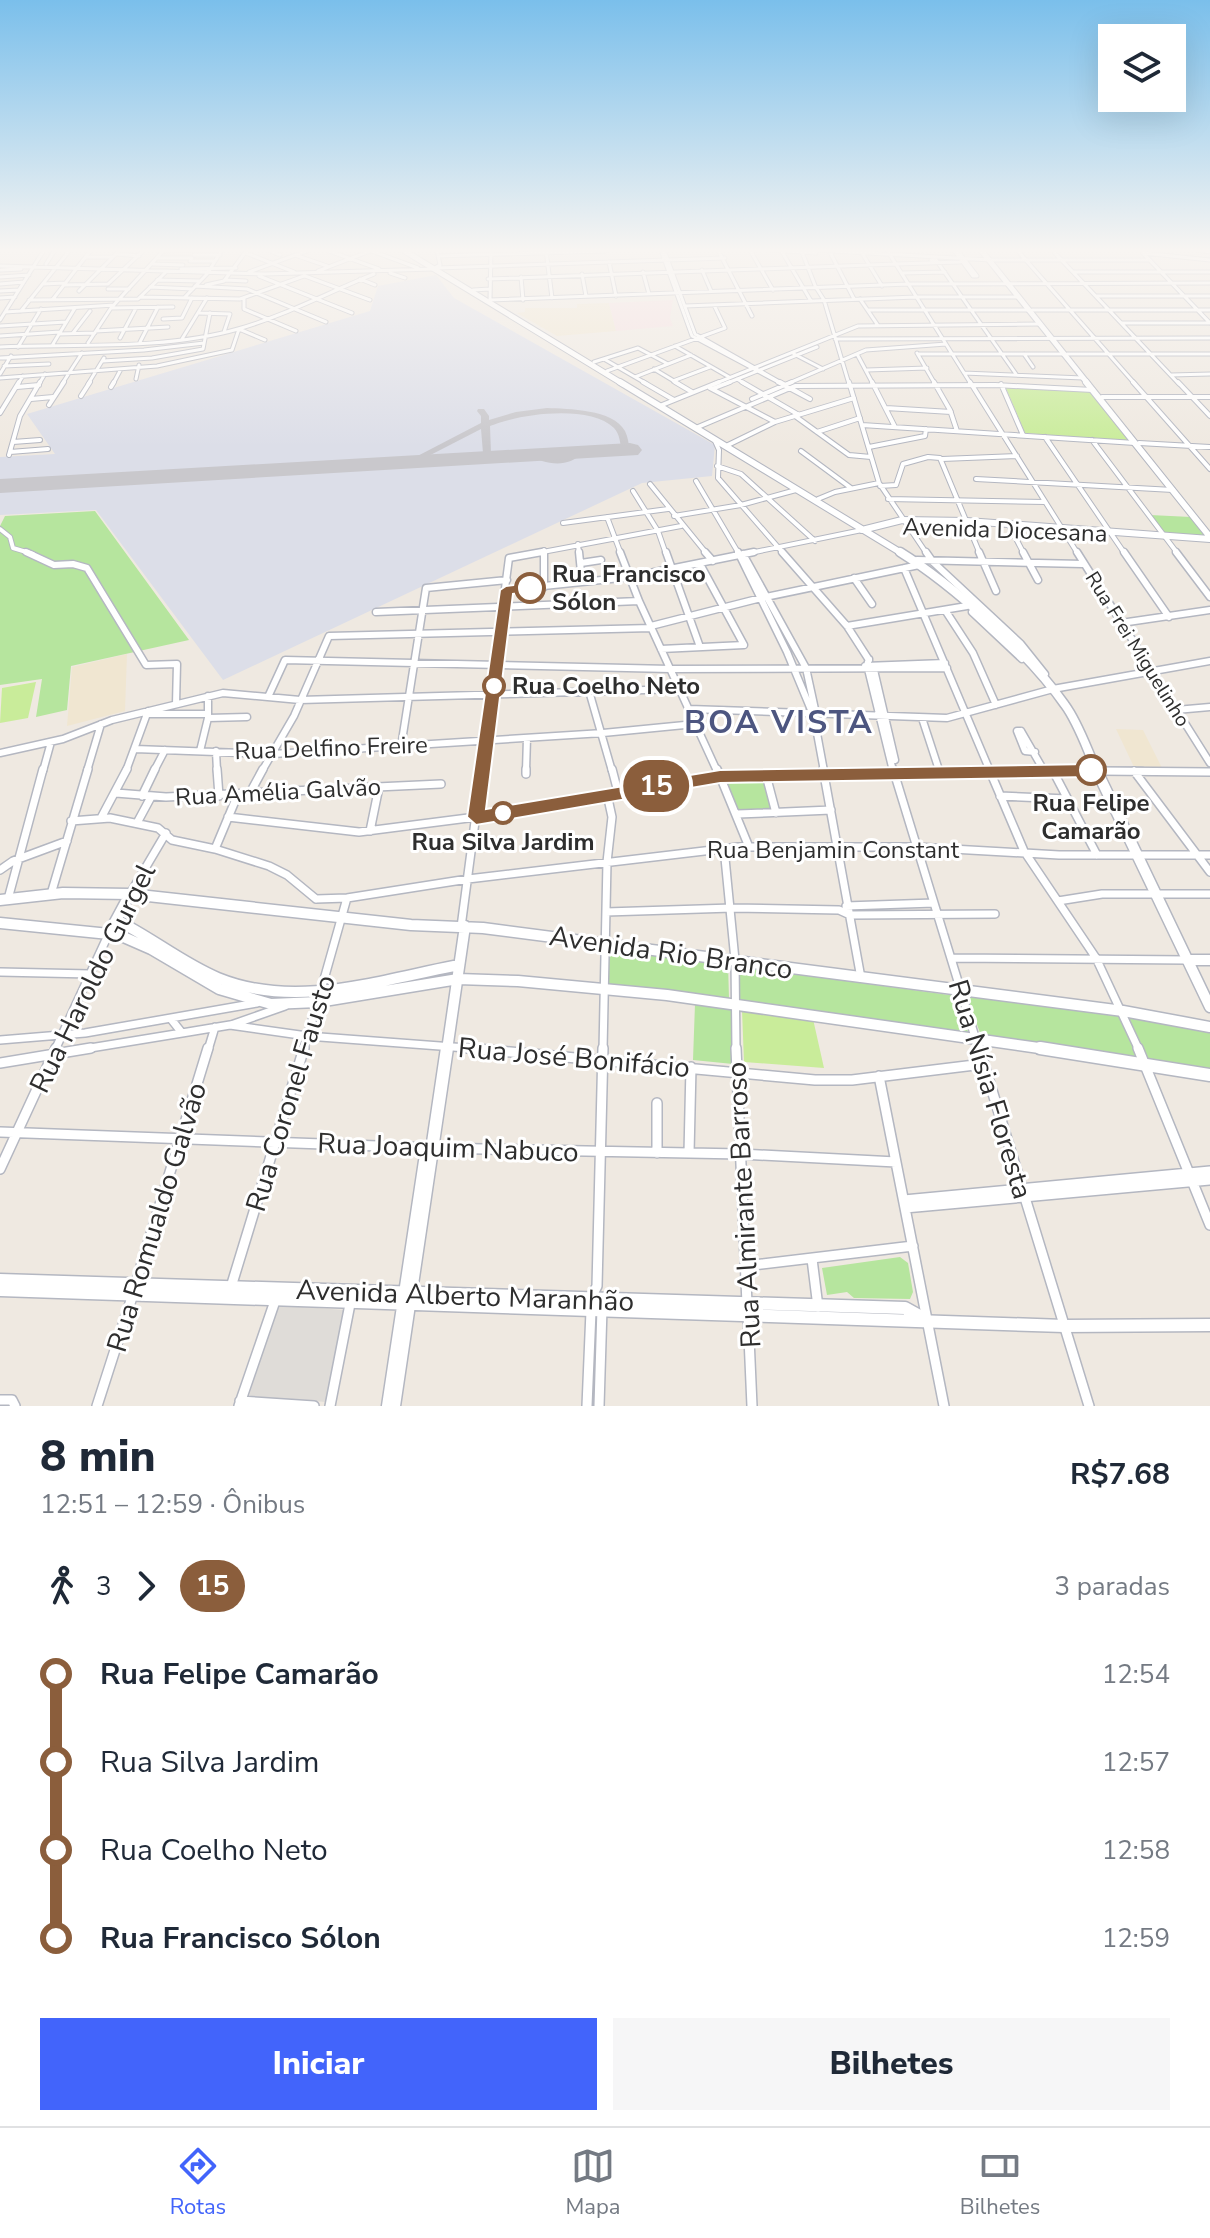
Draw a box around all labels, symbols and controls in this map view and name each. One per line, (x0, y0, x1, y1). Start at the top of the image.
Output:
map controls (1098, 24, 1186, 112)
button: layers (1098, 24, 1186, 112)
street label: Avenida Diocesana (902, 510, 1108, 550)
place label: Rua Francisco Sólon (552, 558, 706, 618)
street label: Rua Frei Miguelinho (1079, 567, 1196, 732)
marker: Rua Francisco Sólon (515, 573, 545, 603)
place label: Rua Coelho Neto (512, 670, 700, 702)
marker: Rua Coelho Neto (483, 675, 505, 697)
district label: BOA VISTA (684, 701, 874, 744)
street label: Rua Delfino Freire (234, 729, 428, 767)
marker: Rua Felipe Camarão (1076, 755, 1106, 785)
line badge: 15 (620, 760, 692, 812)
text: 15 (639, 767, 673, 805)
street label: Rua Amélia Galvão (174, 771, 382, 813)
place label: Rua Felipe Camarão (1032, 787, 1150, 847)
marker: Rua Silva Jardim (492, 802, 514, 824)
place label: Rua Silva Jardim (411, 826, 595, 858)
street label: Rua Benjamin Constant (707, 834, 960, 866)
street label: Rua Haroldo Gurgel (21, 857, 165, 1099)
street label: Avenida Rio Branco (547, 917, 795, 989)
street label: Rua Coronel Fausto (237, 970, 345, 1216)
street label: Rua Nísia Floresta (939, 975, 1041, 1204)
street label: Rua José Bonifácio (456, 1029, 691, 1087)
street label: Rua Almirante Barroso (718, 1061, 770, 1349)
street label: Rua Romualdo Galvão (98, 1078, 216, 1357)
street label: Rua Joaquim Nabuco (317, 1124, 579, 1172)
street label: Avenida Alberto Maranhão (295, 1271, 635, 1321)
text: 8 min (40, 1427, 156, 1487)
text: R$7.68 (1070, 1454, 1170, 1495)
text: 12:51 – 12:59 · Ônibus (40, 1487, 305, 1522)
icon: walk (40, 1564, 84, 1608)
icon: forward (124, 1564, 168, 1608)
text: 15 (196, 1567, 229, 1605)
text: 3 (96, 1569, 112, 1604)
text: 3 paradas (1054, 1569, 1170, 1604)
text: Rua Felipe Camarão (100, 1654, 379, 1695)
text: 12:54 (1102, 1657, 1170, 1692)
text: Rua Silva Jardim (100, 1742, 320, 1783)
text: 12:57 (1102, 1745, 1170, 1780)
text: Rua Coelho Neto (100, 1830, 328, 1871)
text: 12:58 (1102, 1833, 1170, 1868)
text: Rua Francisco Sólon (100, 1918, 381, 1959)
text: 12:59 (1102, 1921, 1170, 1956)
button: Iniciar (40, 2018, 597, 2110)
button: Bilhetes (613, 2018, 1170, 2110)
tab: Rotas (170, 2144, 226, 2222)
tab: Mapa (566, 2144, 620, 2222)
tab: Bilhetes (960, 2144, 1040, 2222)

